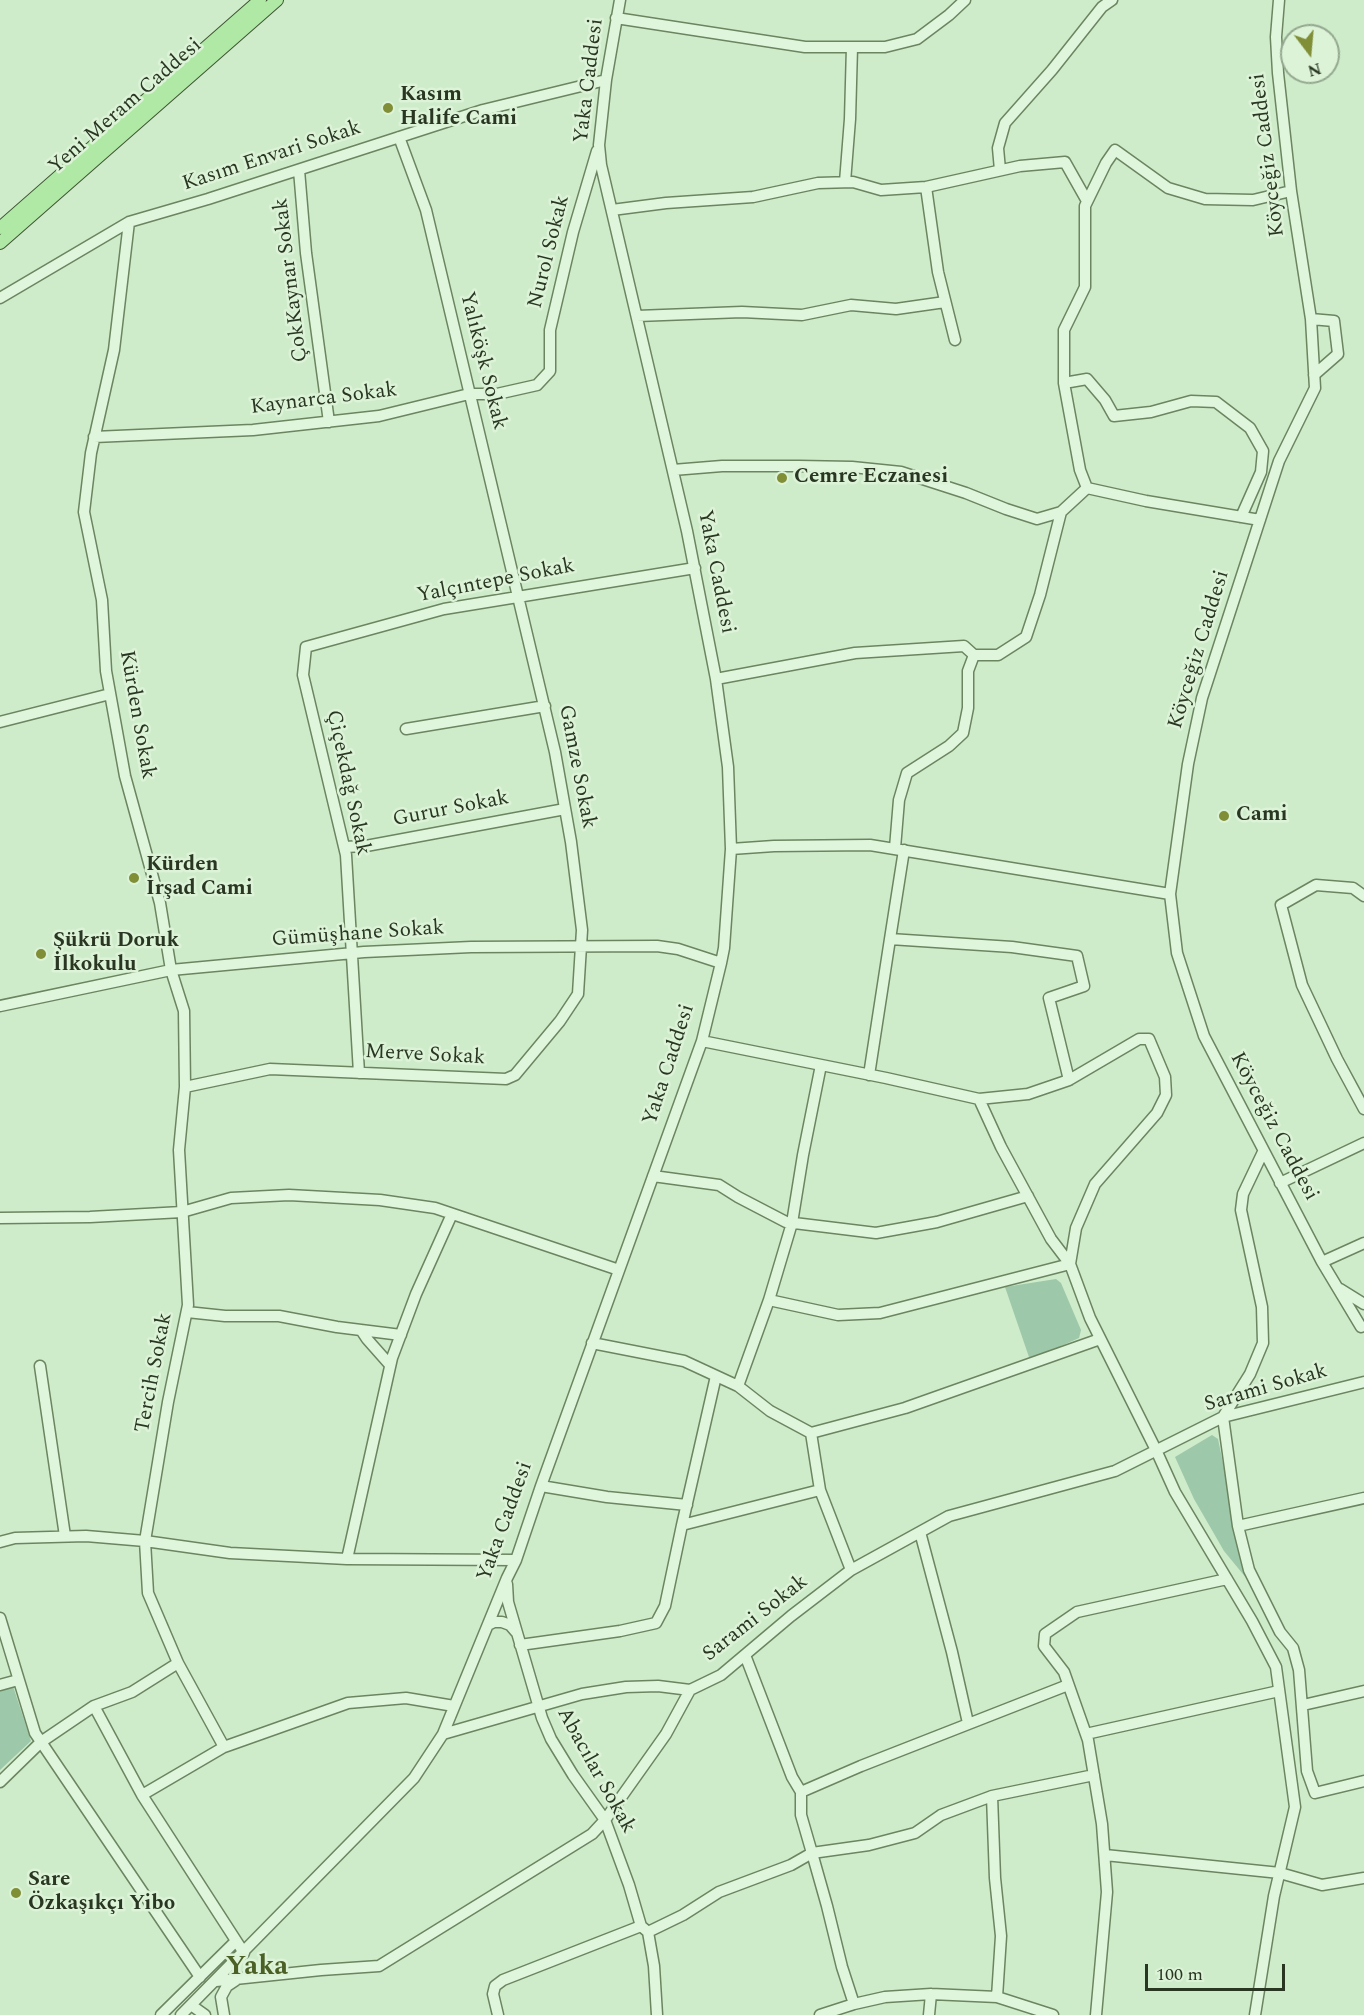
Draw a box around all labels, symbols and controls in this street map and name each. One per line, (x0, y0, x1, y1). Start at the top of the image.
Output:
street label: Yaka Caddesi (570, 17, 610, 145)
north arrow (1280, 24, 1340, 84)
street label: Yeni Meram Caddesi (44, 34, 208, 180)
text: N (1305, 56, 1324, 83)
street label: Köyceğiz Caddesi (1246, 72, 1292, 238)
place label: Kasım Halife Cami (400, 83, 517, 133)
marker: Kasım Halife Cami (381, 101, 395, 115)
street label: Kasım Envari Sokak (180, 116, 364, 198)
street label: Nurol Sokak (524, 193, 576, 311)
street label: ÇokKaynar Sokak (269, 196, 315, 364)
street label: Yalıköşk Sokak (453, 289, 511, 433)
street label: Kaynarca Sokak (249, 379, 399, 421)
place label: Cemre Eczanesi (794, 465, 948, 491)
marker: Cemre Eczanesi (775, 471, 789, 485)
street label: Yaka Caddesi (691, 508, 739, 636)
street label: Yalçıntepe Sokak (415, 554, 577, 610)
street label: Köyceğiz Caddesi (1164, 568, 1236, 732)
street label: Kürden Sokak (112, 649, 160, 781)
street label: Gamze Sokak (552, 703, 600, 831)
street label: Çiçekdağ Sokak (319, 708, 375, 858)
street label: Gurur Sokak (391, 786, 511, 834)
place label: Cami (1236, 803, 1288, 829)
marker: Cami (1217, 809, 1231, 823)
place label: Kürden İrşad Cami (146, 853, 253, 903)
marker: Kürden İrşad Cami (127, 871, 141, 885)
street label: Gümüşhane Sokak (271, 916, 445, 954)
place label: Şükrü Doruk İlkokulu (53, 929, 179, 979)
marker: Şükrü Doruk İlkokulu (34, 947, 48, 961)
street label: Yaka Caddesi (639, 1001, 701, 1129)
street label: Merve Sokak (364, 1040, 486, 1072)
street label: Köyceğiz Caddesi (1223, 1048, 1323, 1206)
street label: Tercih Sokak (131, 1311, 179, 1435)
street label: Sarami Sokak (1202, 1359, 1330, 1419)
street label: Yaka Caddesi (473, 1459, 539, 1585)
street label: Sarami Sokak (698, 1570, 814, 1668)
street label: Abacılar Sokak (550, 1704, 640, 1838)
place label: Sare Özkaşıkçı Yibo (28, 1868, 175, 1918)
marker: Sare Özkaşıkçı Yibo (9, 1886, 23, 1900)
scale bar (1148, 1952, 1288, 1990)
district label: Yaka (226, 1953, 288, 1985)
text: 100 m (1156, 1961, 1203, 1988)

